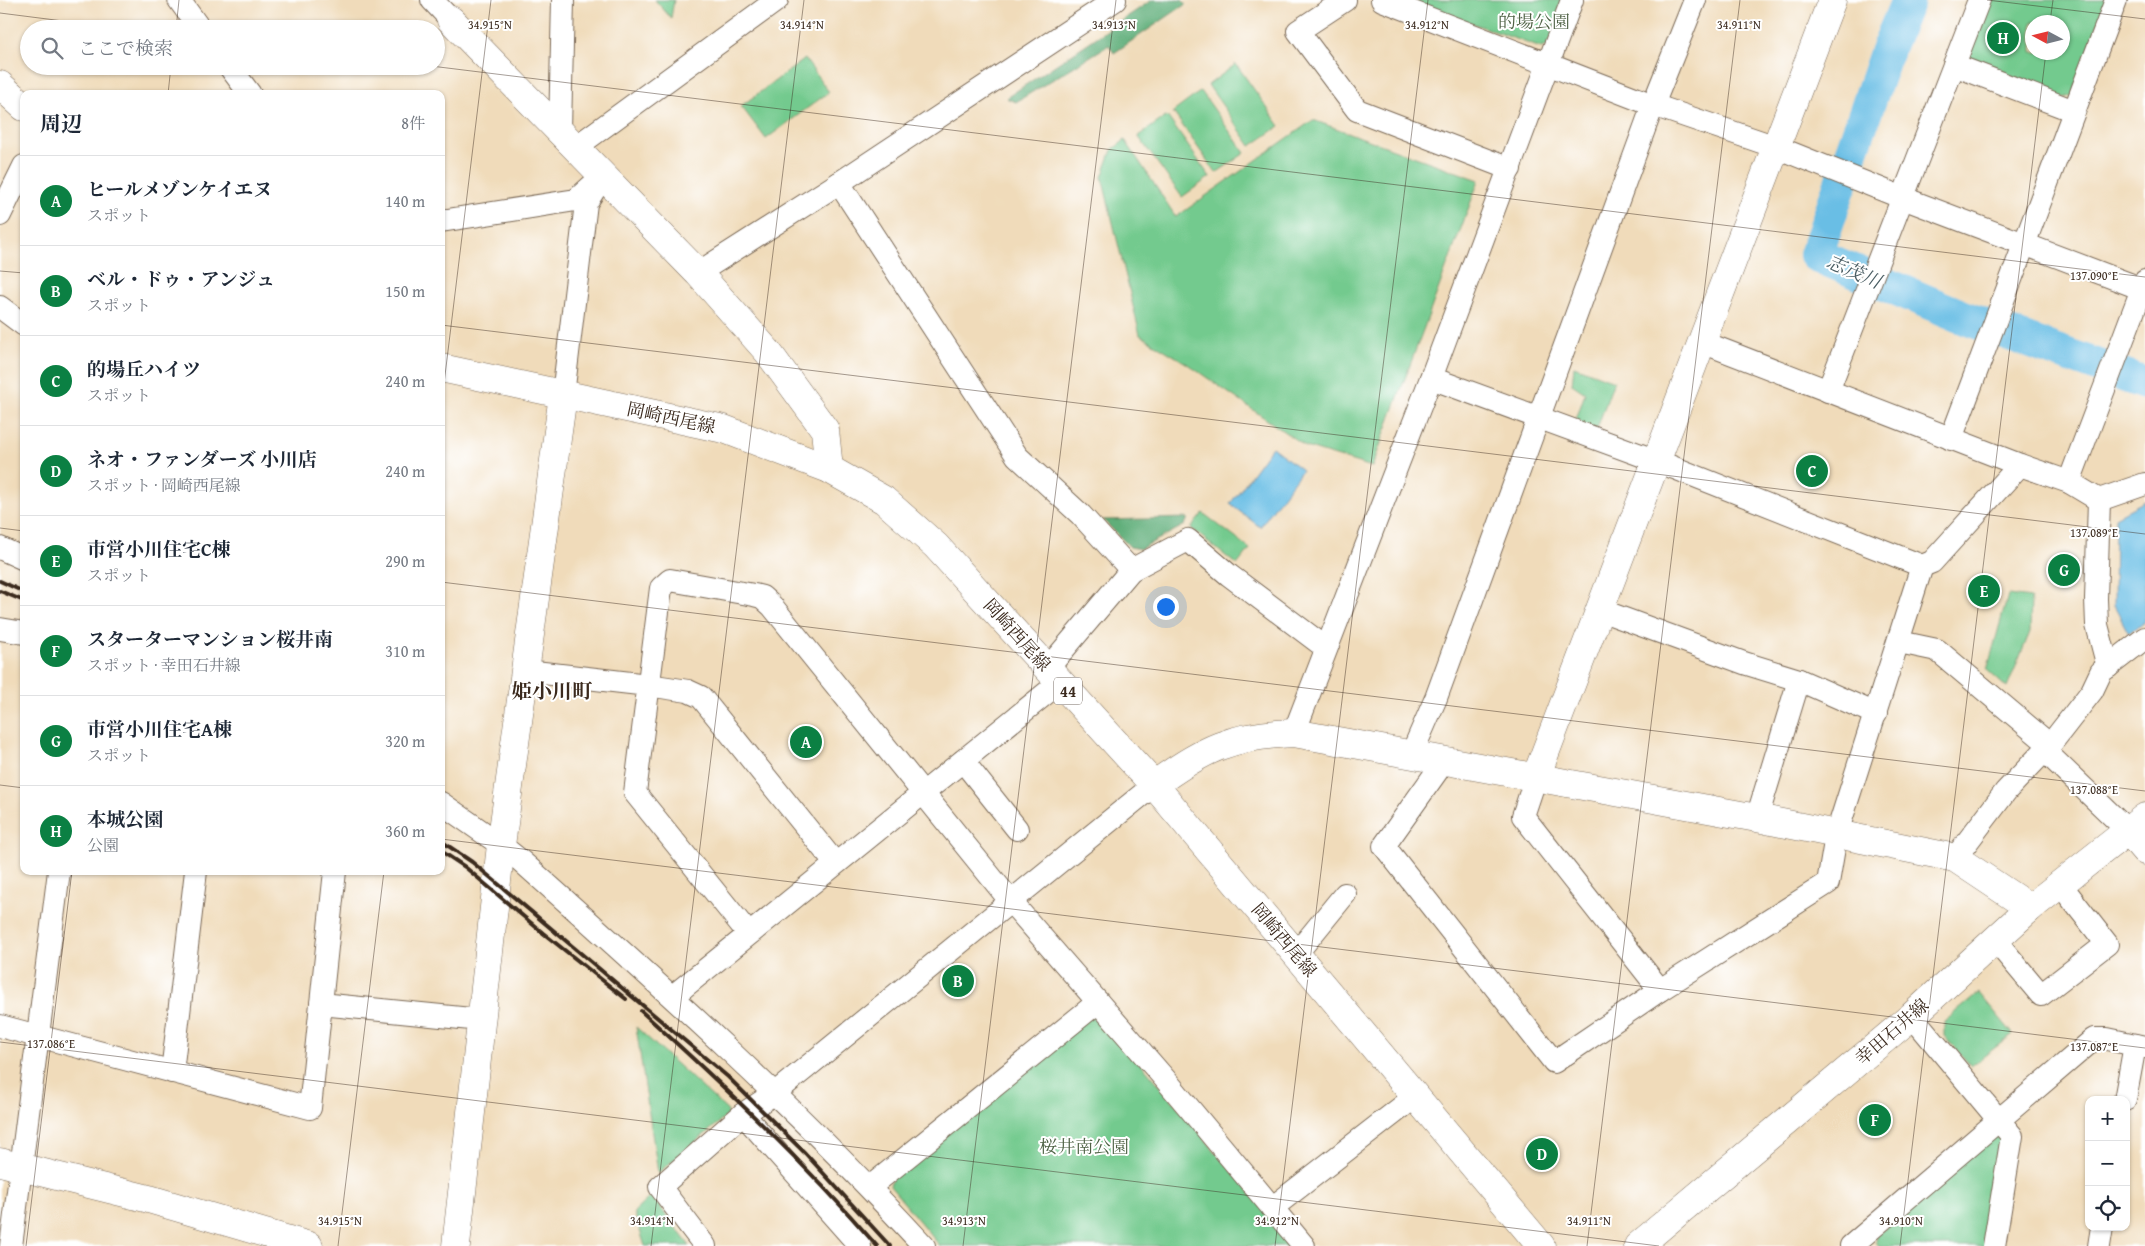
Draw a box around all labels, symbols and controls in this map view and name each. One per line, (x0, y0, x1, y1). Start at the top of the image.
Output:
park label: 的場公園 (1498, 8, 1570, 35)
north arrow (2025, 15, 2070, 60)
text: 34.915°N (468, 16, 512, 33)
text: 34.914°N (780, 16, 824, 33)
text: 34.913°N (1092, 16, 1136, 33)
text: 34.912°N (1405, 16, 1449, 33)
text: 34.911°N (1717, 16, 1761, 33)
pin: H (1987, 19, 2019, 57)
search box (20, 20, 445, 75)
icon: search (38, 34, 66, 62)
text: ここで検索 (78, 34, 173, 62)
text: 周辺 (40, 108, 82, 139)
text: 8件 (401, 111, 425, 135)
text: ヒールメゾンケイエヌ (87, 175, 272, 203)
text: A (51, 189, 61, 213)
text: 140 m (385, 189, 425, 213)
text: スポット (87, 203, 151, 227)
water label: 志茂川 (1822, 247, 1888, 296)
text: ベル・ドゥ・アンジュ (87, 265, 275, 293)
text: 137.090°E (2070, 267, 2118, 284)
text: B (51, 279, 61, 303)
text: 150 m (385, 279, 425, 303)
text: スポット (87, 293, 151, 317)
text: 的場丘ハイツ (87, 355, 201, 383)
text: C (51, 369, 61, 393)
text: 240 m (385, 369, 425, 393)
text: スポット (87, 383, 151, 407)
street label: 岡崎西尾線 (624, 395, 718, 440)
text: ネオ・ファンダーズ 小川店 (87, 445, 317, 473)
pin: C (1796, 452, 1828, 490)
text: D (51, 459, 61, 483)
text: 240 m (385, 459, 425, 483)
text: スポット · 岡崎西尾線 (87, 473, 241, 497)
text: 137.089°E (2070, 524, 2118, 541)
text: 市営小川住宅C棟 (87, 535, 231, 563)
text: E (52, 549, 60, 573)
text: 290 m (385, 549, 425, 573)
pin: G (2048, 551, 2080, 589)
text: スポット (87, 563, 151, 587)
pin: E (1968, 572, 2000, 610)
street label: 岡崎西尾線 (977, 592, 1058, 677)
your location (1153, 594, 1179, 620)
text: スターターマンション桜井南 (87, 625, 333, 653)
text: F (52, 639, 60, 663)
text: 310 m (385, 639, 425, 663)
text: スポット · 幸田石井線 (87, 653, 241, 677)
district label: 姫小川町 (512, 676, 593, 705)
road number: 44 (1054, 678, 1082, 704)
text: 市営小川住宅A棟 (87, 715, 232, 743)
pin: A (790, 723, 822, 761)
text: G (51, 729, 61, 753)
text: 320 m (385, 729, 425, 753)
text: スポット (87, 743, 151, 767)
text: 137.088°E (2070, 781, 2118, 798)
text: 本城公園 (87, 805, 163, 833)
text: H (50, 819, 62, 843)
text: 360 m (385, 819, 425, 843)
text: 公園 (87, 833, 119, 857)
street label: 岡崎西尾線 (1245, 897, 1324, 983)
pin: B (942, 962, 974, 1000)
street label: 幸田石井線 (1849, 992, 1934, 1071)
text: 137.086°E (27, 1035, 75, 1052)
text: 137.087°E (2070, 1038, 2118, 1055)
map controls (2085, 1096, 2130, 1231)
button: + (2085, 1096, 2130, 1141)
pin: F (1859, 1101, 1891, 1139)
park label: 桜井南公園 (1039, 1133, 1129, 1160)
pin: D (1526, 1135, 1558, 1173)
button: − (2085, 1141, 2130, 1186)
button: locate (2085, 1186, 2130, 1231)
text: 34.915°N (318, 1212, 362, 1229)
text: 34.914°N (630, 1212, 674, 1229)
text: 34.913°N (942, 1212, 986, 1229)
text: 34.912°N (1255, 1212, 1299, 1229)
text: 34.911°N (1567, 1212, 1611, 1229)
text: 34.910°N (1879, 1212, 1923, 1229)

